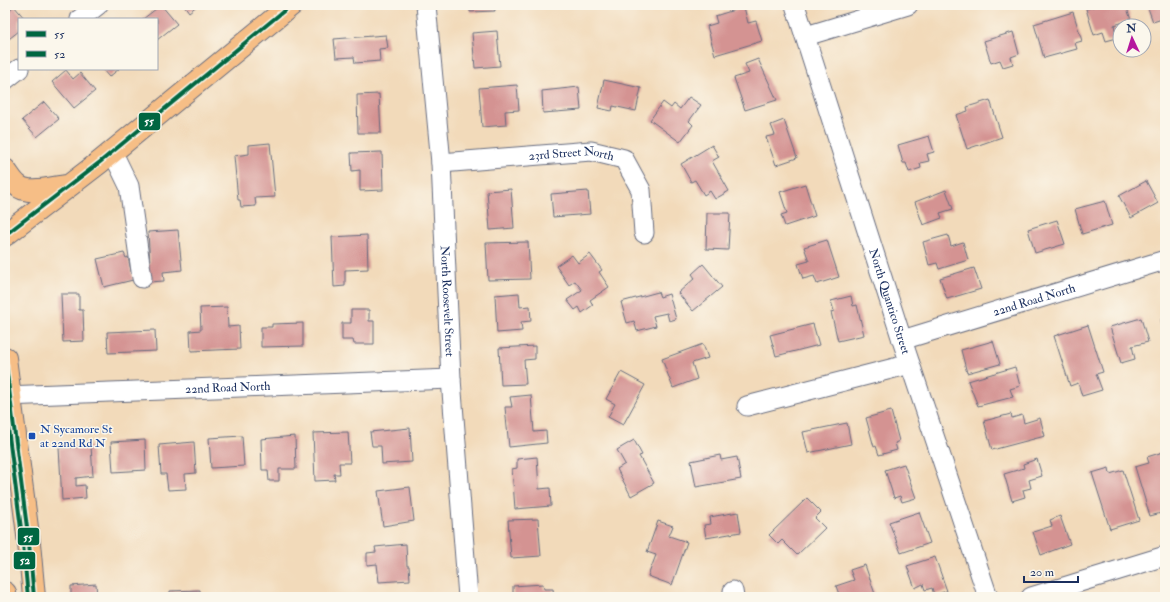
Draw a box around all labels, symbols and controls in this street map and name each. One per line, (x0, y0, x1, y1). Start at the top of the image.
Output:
legend (18, 18, 158, 70)
north arrow (1112, 18, 1152, 58)
text: N (1125, 22, 1138, 35)
text: 55 (54, 27, 65, 42)
text: 52 (54, 47, 65, 62)
line badge: 55 (138, 112, 161, 131)
text: 55 (144, 115, 154, 128)
street label: 23rd Street North (528, 143, 616, 164)
street label: North Roosevelt Street (437, 245, 457, 357)
street label: North Quantico Street (866, 247, 914, 356)
street label: 22nd Road North (991, 280, 1078, 319)
street label: 22nd Road North (185, 378, 271, 397)
place label: N Sycamore St at 22nd Rd N (40, 422, 113, 451)
marker: N Sycamore St at 22nd Rd N (27, 431, 37, 441)
line badge: 55 (17, 527, 40, 546)
text: 55 (23, 531, 33, 544)
line badge: 52 (13, 551, 36, 570)
text: 52 (20, 554, 31, 567)
scale bar (1024, 558, 1078, 584)
text: 20 m (1030, 565, 1055, 580)

